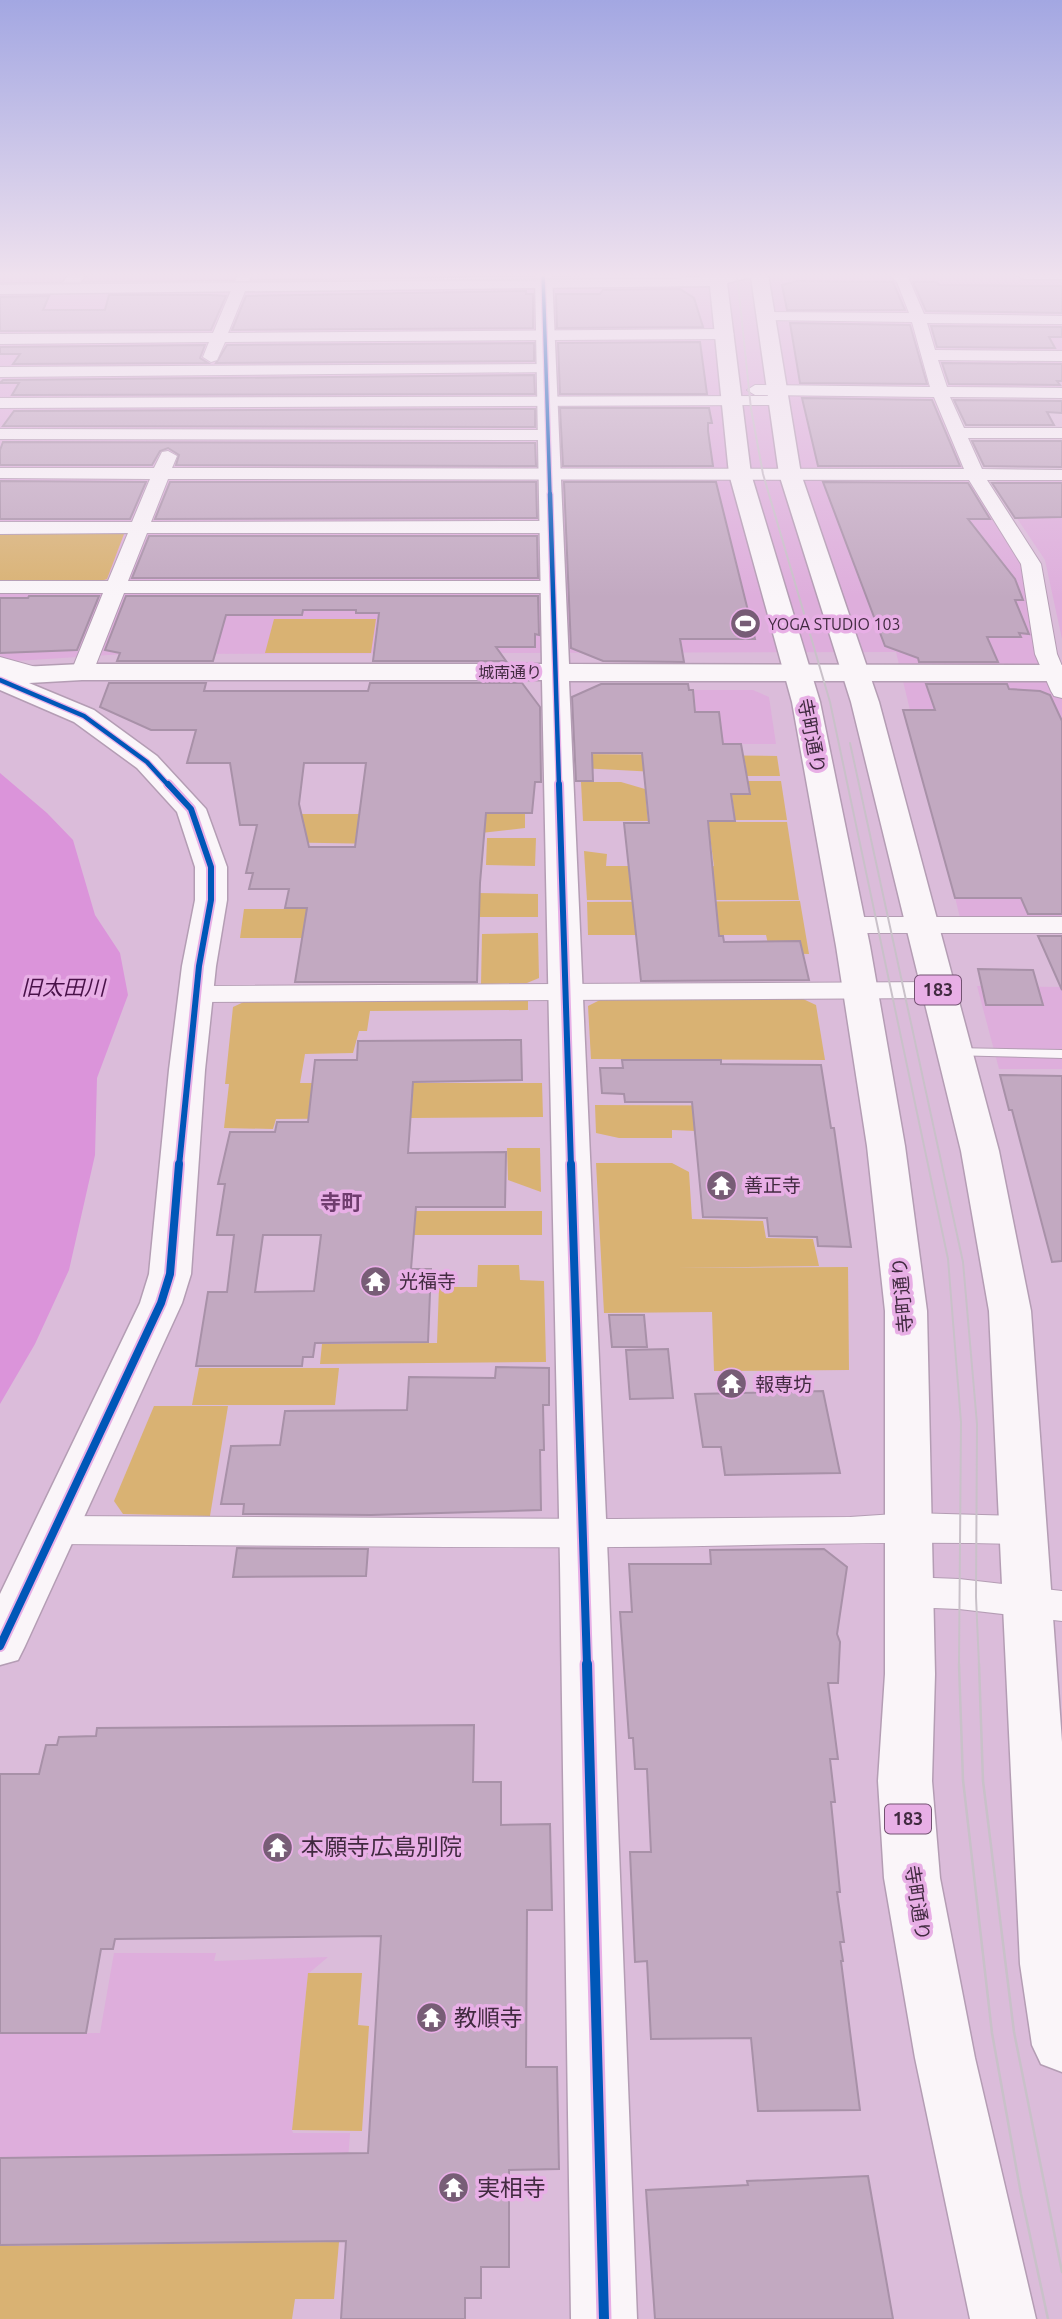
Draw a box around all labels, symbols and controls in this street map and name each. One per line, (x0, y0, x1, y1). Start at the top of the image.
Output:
sports icon: YOGA STUDIO 103 (728, 607, 762, 641)
place label: YOGA STUDIO 103 (768, 615, 901, 633)
street label: 城南通り (478, 663, 542, 681)
street label: 寺町通り (794, 697, 830, 775)
water label: 旧太田川 (21, 975, 107, 999)
road number: 183 (915, 975, 961, 1004)
temple icon: 善正寺 (704, 1168, 738, 1202)
place label: 善正寺 (744, 1174, 801, 1196)
district label: 寺町 (320, 1190, 362, 1214)
street label: 寺町通り (888, 1256, 916, 1334)
temple icon: 光福寺 (359, 1264, 393, 1298)
place label: 光福寺 (399, 1270, 456, 1292)
temple icon: 報専坊 (715, 1367, 749, 1401)
place label: 報専坊 (755, 1373, 812, 1395)
road number: 183 (885, 1804, 931, 1833)
temple icon: 本願寺広島別院 (261, 1830, 295, 1864)
place label: 本願寺広島別院 (301, 1834, 462, 1859)
street label: 寺町通り (901, 1864, 935, 1942)
temple icon: 教順寺 (414, 2001, 448, 2035)
place label: 教順寺 (454, 2005, 523, 2030)
temple icon: 実相寺 (437, 2171, 471, 2205)
place label: 実相寺 (477, 2175, 546, 2200)

